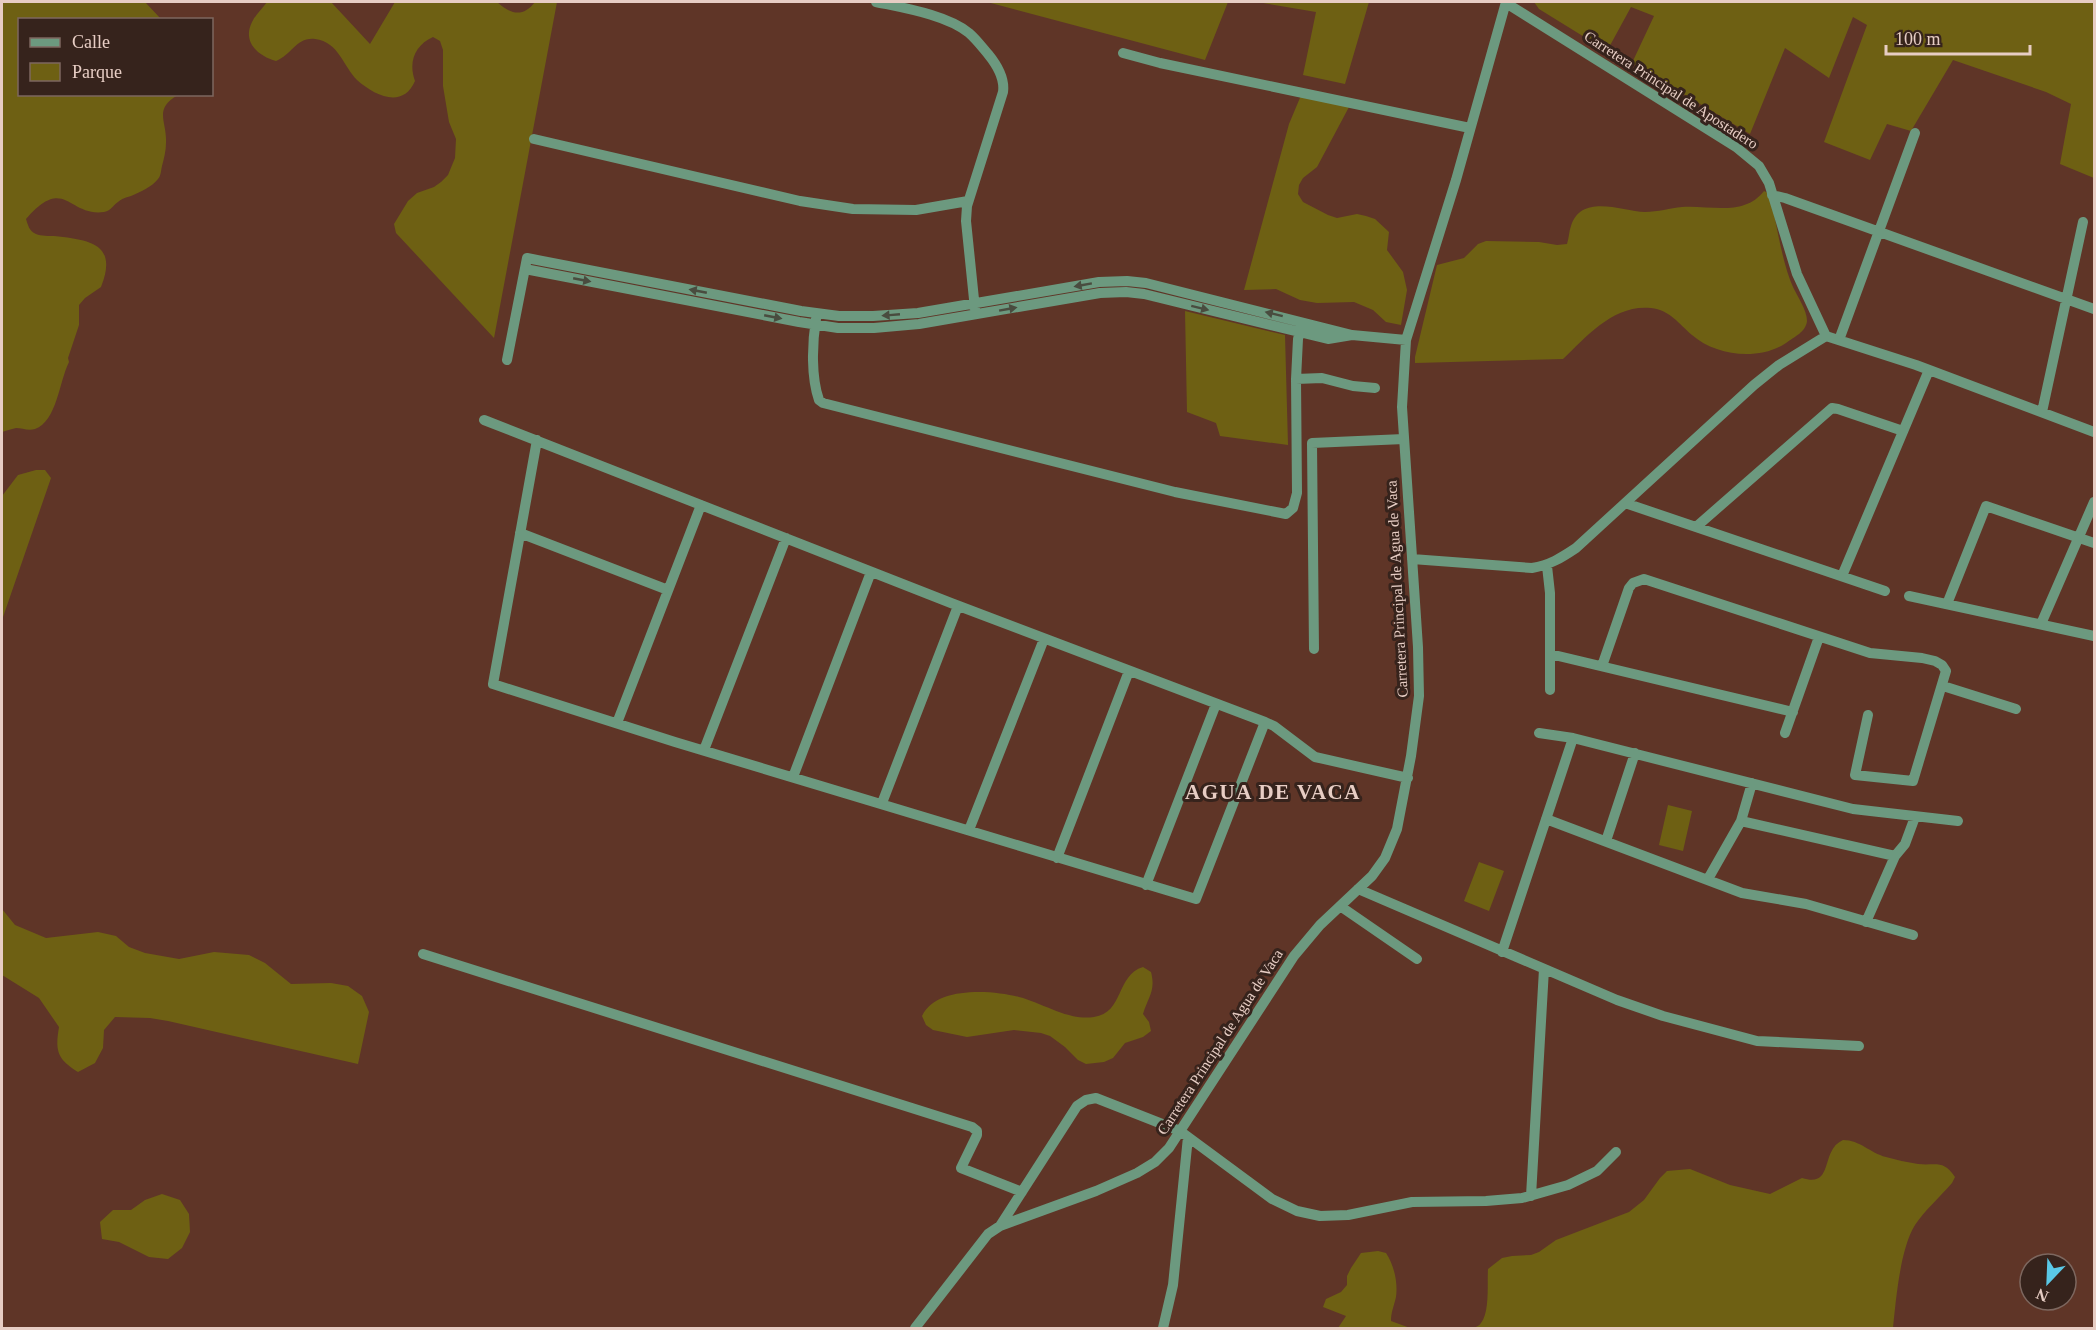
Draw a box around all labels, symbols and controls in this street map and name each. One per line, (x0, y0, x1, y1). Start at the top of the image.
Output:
legend (18, 18, 213, 96)
scale bar (1886, 18, 2030, 56)
street label: Carretera Principal de Apostadero (1581, 28, 1761, 152)
text: 100 m (1895, 29, 1941, 49)
text: Calle (72, 32, 110, 52)
text: Parque (72, 62, 122, 82)
one-way arrow (573, 276, 592, 285)
one-way arrow (1073, 280, 1092, 289)
one-way arrow (688, 286, 707, 295)
one-way arrow (999, 304, 1018, 313)
one-way arrow (1191, 304, 1209, 314)
one-way arrow (1265, 309, 1283, 319)
one-way arrow (881, 310, 900, 320)
one-way arrow (764, 313, 783, 322)
street label: Carretera Principal de Agua de Vaca (1383, 480, 1411, 698)
district label: AGUA DE VACA (1185, 780, 1361, 804)
street label: Carretera Principal de Agua de Vaca (1154, 946, 1286, 1138)
north arrow (2018, 1252, 2078, 1312)
text: N (2033, 1285, 2051, 1305)

